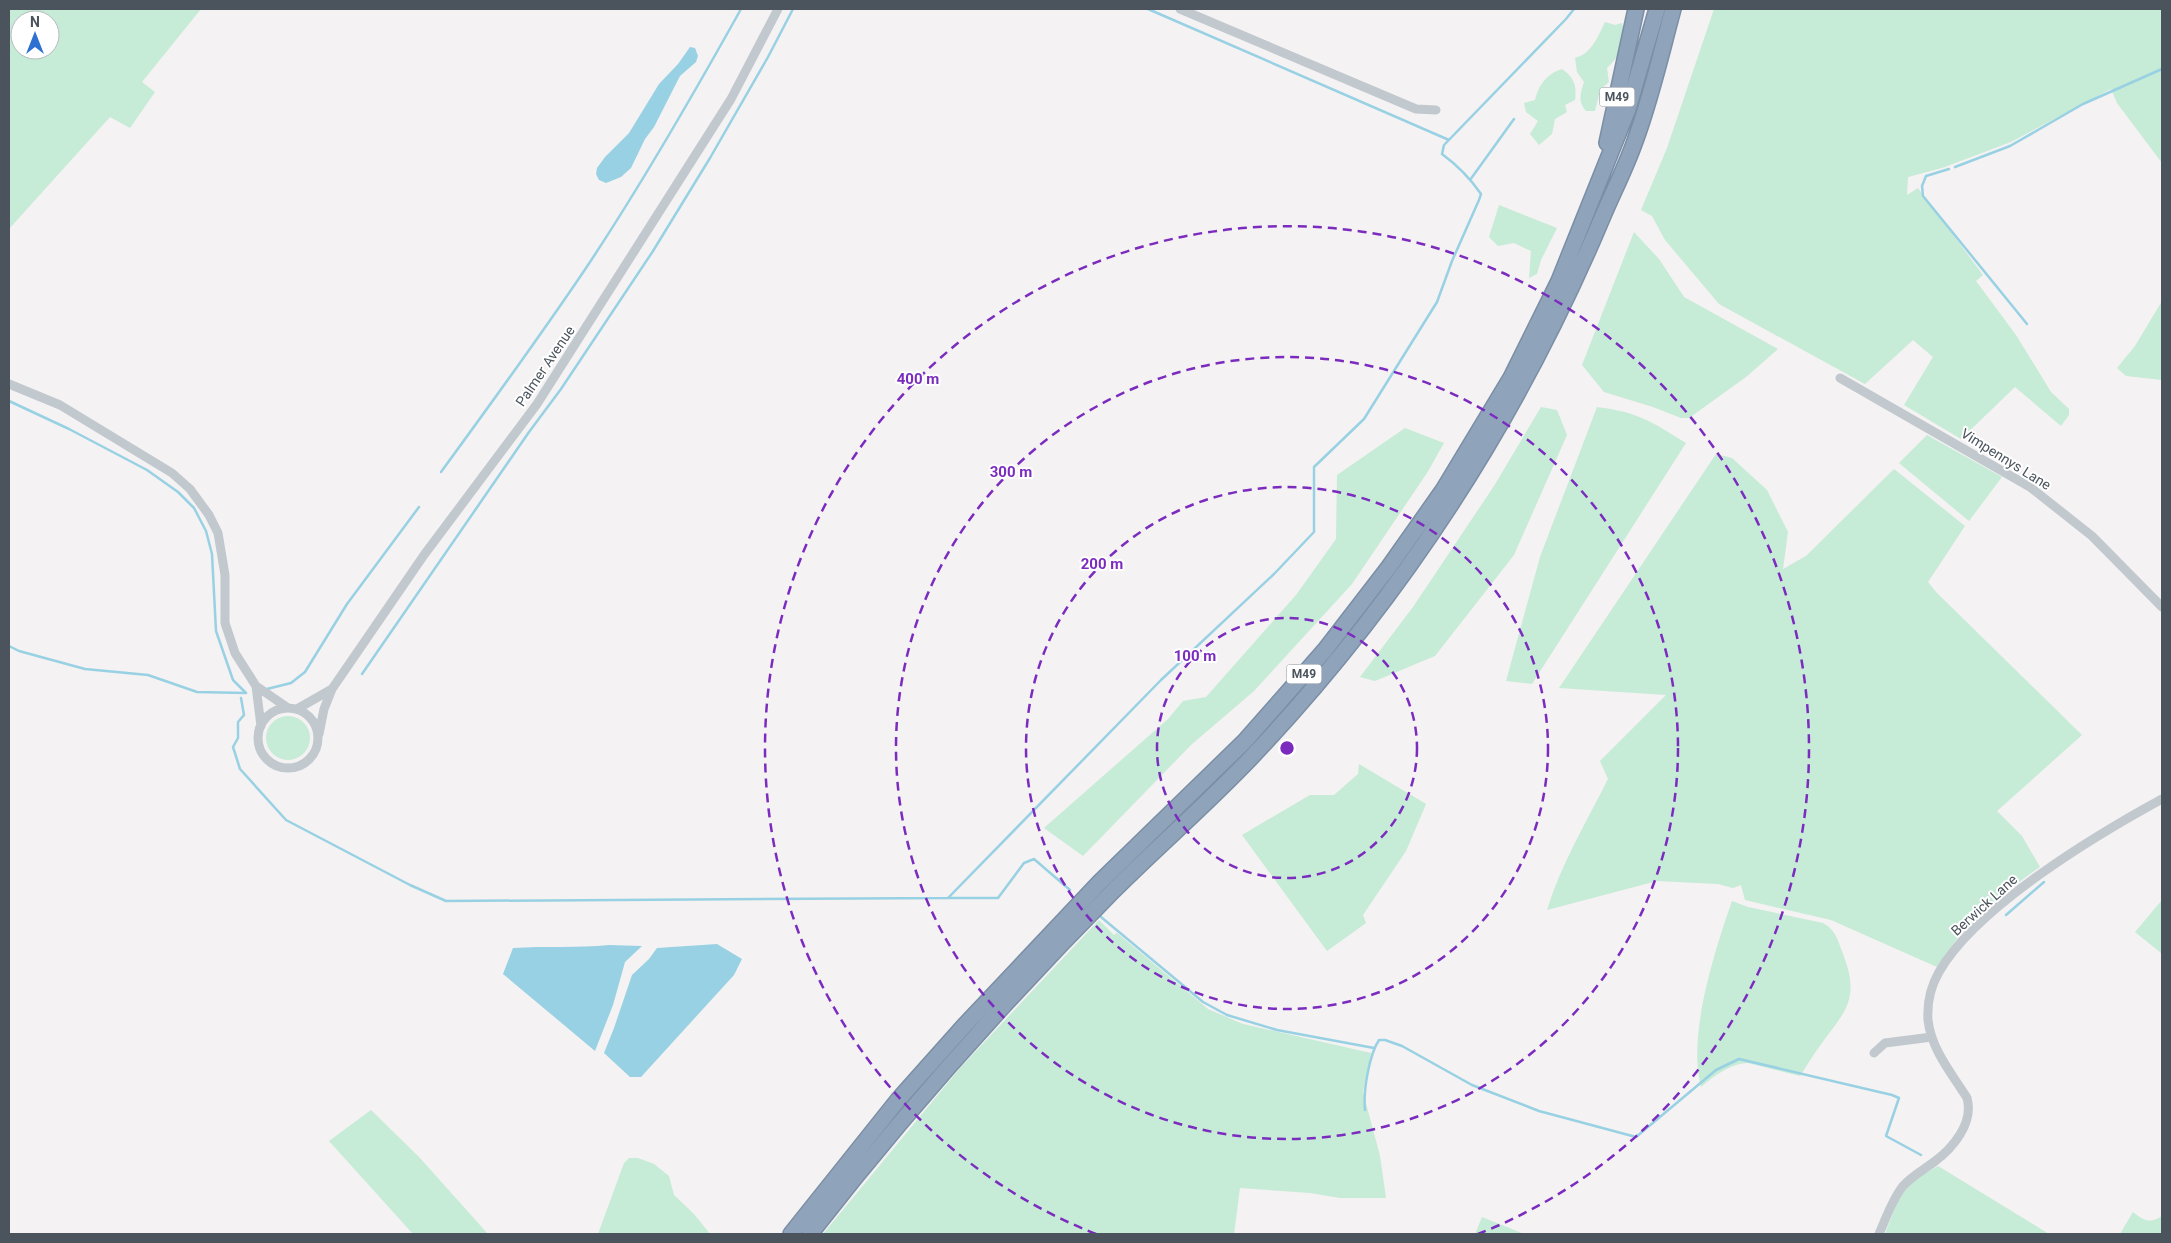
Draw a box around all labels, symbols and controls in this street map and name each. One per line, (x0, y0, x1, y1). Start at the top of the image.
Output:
north arrow (10, 10, 60, 60)
text: N (30, 14, 40, 30)
road number: M49 (1600, 88, 1634, 106)
street label: Palmer Avenue (512, 323, 578, 409)
text: 400 m (897, 370, 939, 388)
street label: Vimpennys Lane (1958, 425, 2054, 493)
text: 300 m (990, 463, 1032, 481)
text: 200 m (1081, 555, 1123, 573)
text: 100 m (1174, 647, 1216, 665)
road number: M49 (1286, 664, 1322, 684)
centre of rings (1278, 739, 1296, 757)
street label: Berwick Lane (1948, 871, 2020, 939)

